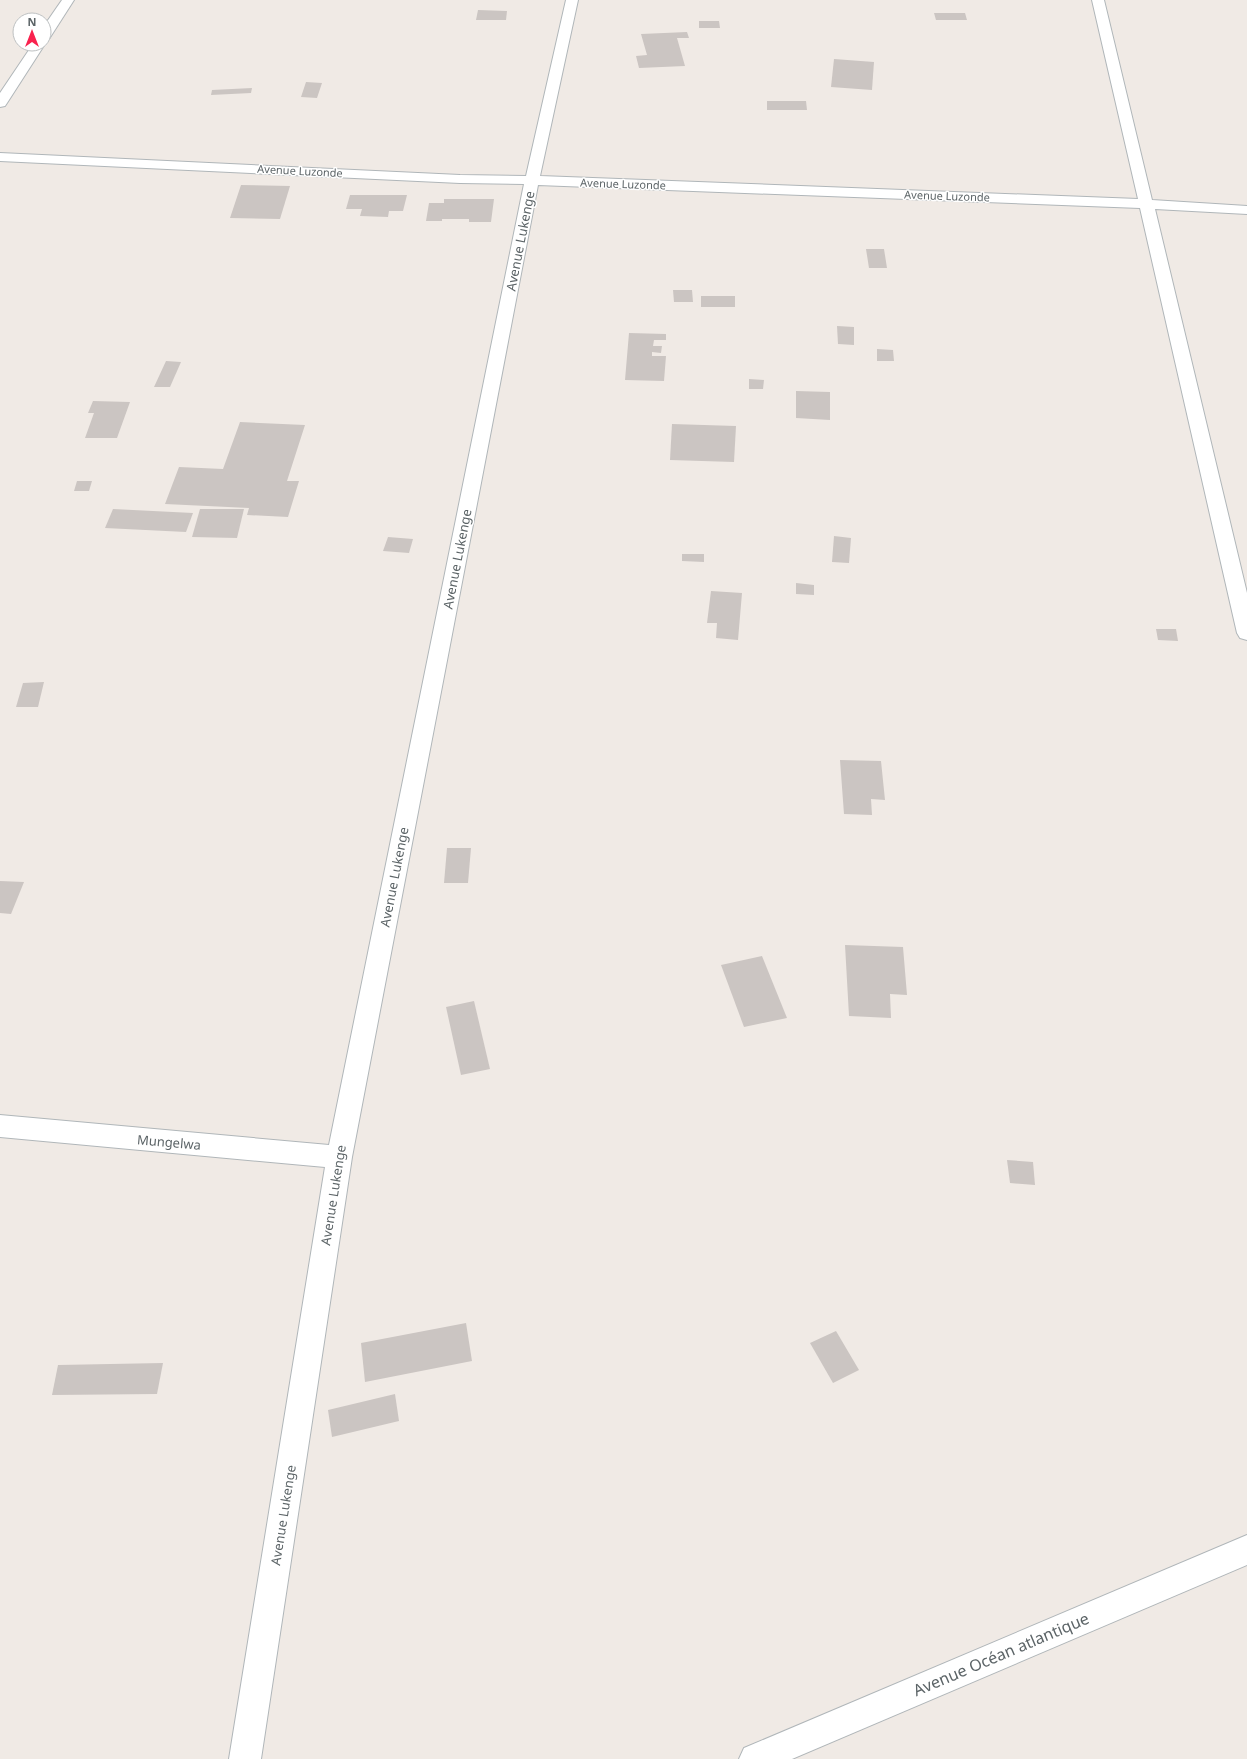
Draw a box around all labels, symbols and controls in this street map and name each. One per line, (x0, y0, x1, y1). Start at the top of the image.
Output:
north arrow (12, 12, 52, 52)
text: N (28, 14, 36, 29)
street label: Avenue Luzonde (257, 161, 343, 180)
street label: Avenue Luzonde (580, 175, 666, 192)
street label: Avenue Luzonde (904, 187, 990, 204)
street label: Avenue Lukenge (501, 189, 539, 293)
street label: Avenue Lukenge (438, 507, 476, 611)
street label: Avenue Lukenge (375, 825, 413, 929)
street label: Mungelwa (136, 1130, 202, 1154)
street label: Avenue Lukenge (316, 1143, 350, 1247)
street label: Avenue Lukenge (266, 1463, 300, 1567)
street label: Avenue Océan atlantique (910, 1607, 1092, 1701)

